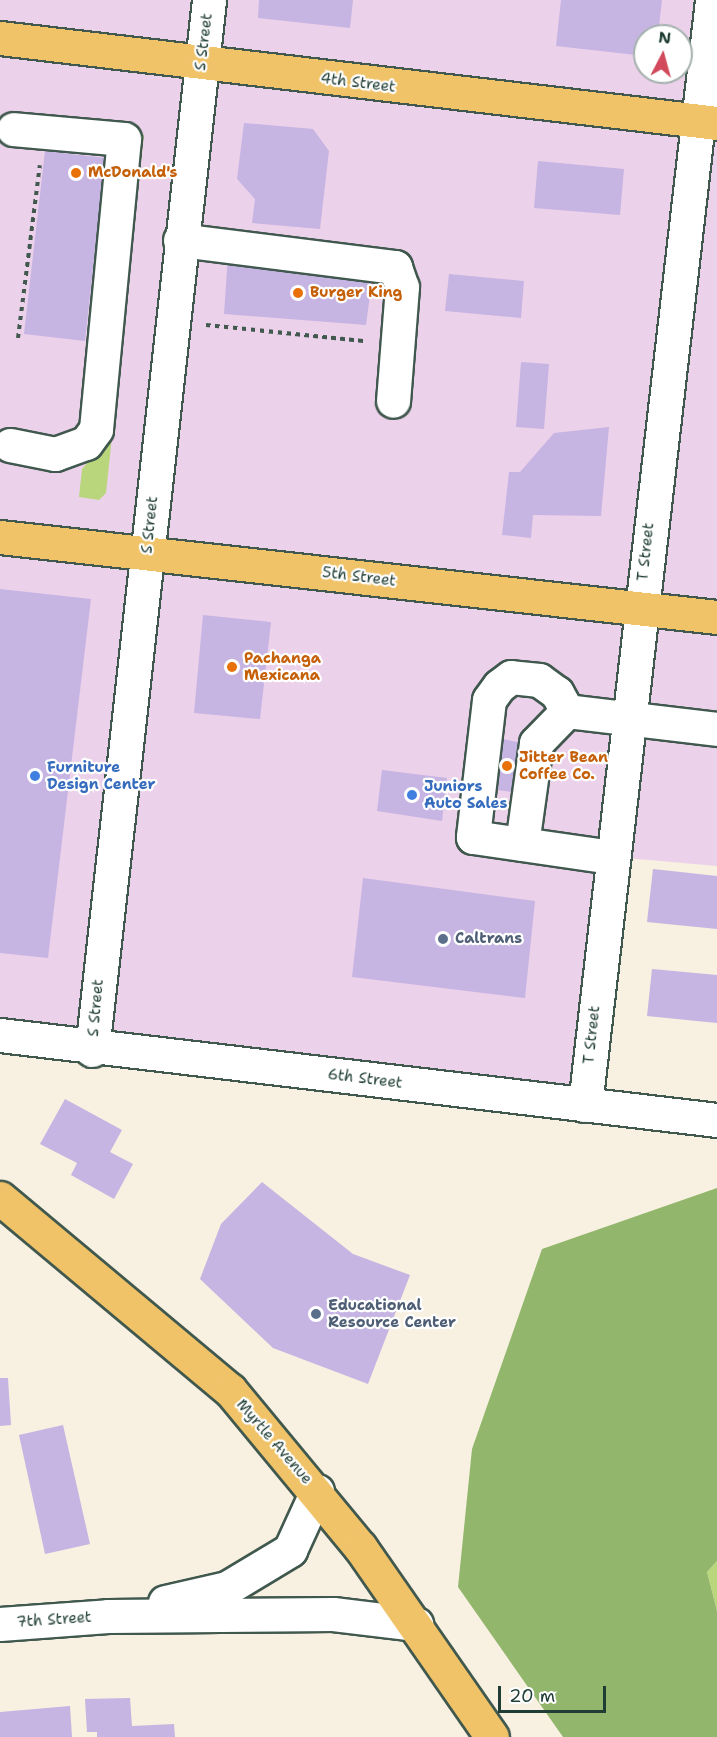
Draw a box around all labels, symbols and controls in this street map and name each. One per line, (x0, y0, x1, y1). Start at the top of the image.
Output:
street label: S Street (192, 12, 216, 72)
north arrow (633, 24, 693, 84)
text: N (657, 26, 672, 49)
street label: 4th Street (320, 69, 396, 97)
place label: McDonald's (88, 164, 178, 182)
marker: McDonald's (69, 166, 83, 180)
place label: Burger King (310, 284, 402, 302)
marker: Burger King (291, 286, 305, 300)
street label: S Street (138, 495, 162, 555)
street label: T Street (634, 522, 658, 582)
street label: 5th Street (321, 564, 397, 590)
place label: Pachanga Mexicana (244, 649, 321, 684)
marker: Pachanga Mexicana (225, 660, 239, 674)
place label: Jitter Bean Coffee Co. (519, 748, 608, 783)
place label: Furniture Design Center (47, 758, 155, 793)
marker: Jitter Bean Coffee Co. (500, 759, 514, 773)
marker: Furniture Design Center (28, 769, 42, 783)
place label: Juniors Auto Sales (424, 777, 508, 812)
marker: Juniors Auto Sales (405, 788, 419, 802)
place label: Caltrans (455, 930, 522, 948)
marker: Caltrans (436, 932, 450, 946)
street label: S Street (85, 979, 107, 1037)
street label: T Street (580, 1005, 604, 1065)
street label: 6th Street (327, 1065, 403, 1093)
place label: Educational Resource Center (328, 1296, 456, 1331)
marker: Educational Resource Center (309, 1307, 323, 1321)
street label: Myrtle Avenue (232, 1396, 316, 1488)
street label: 7th Street (16, 1608, 92, 1632)
scale bar (501, 1674, 609, 1712)
text: 20 m (509, 1684, 555, 1708)

